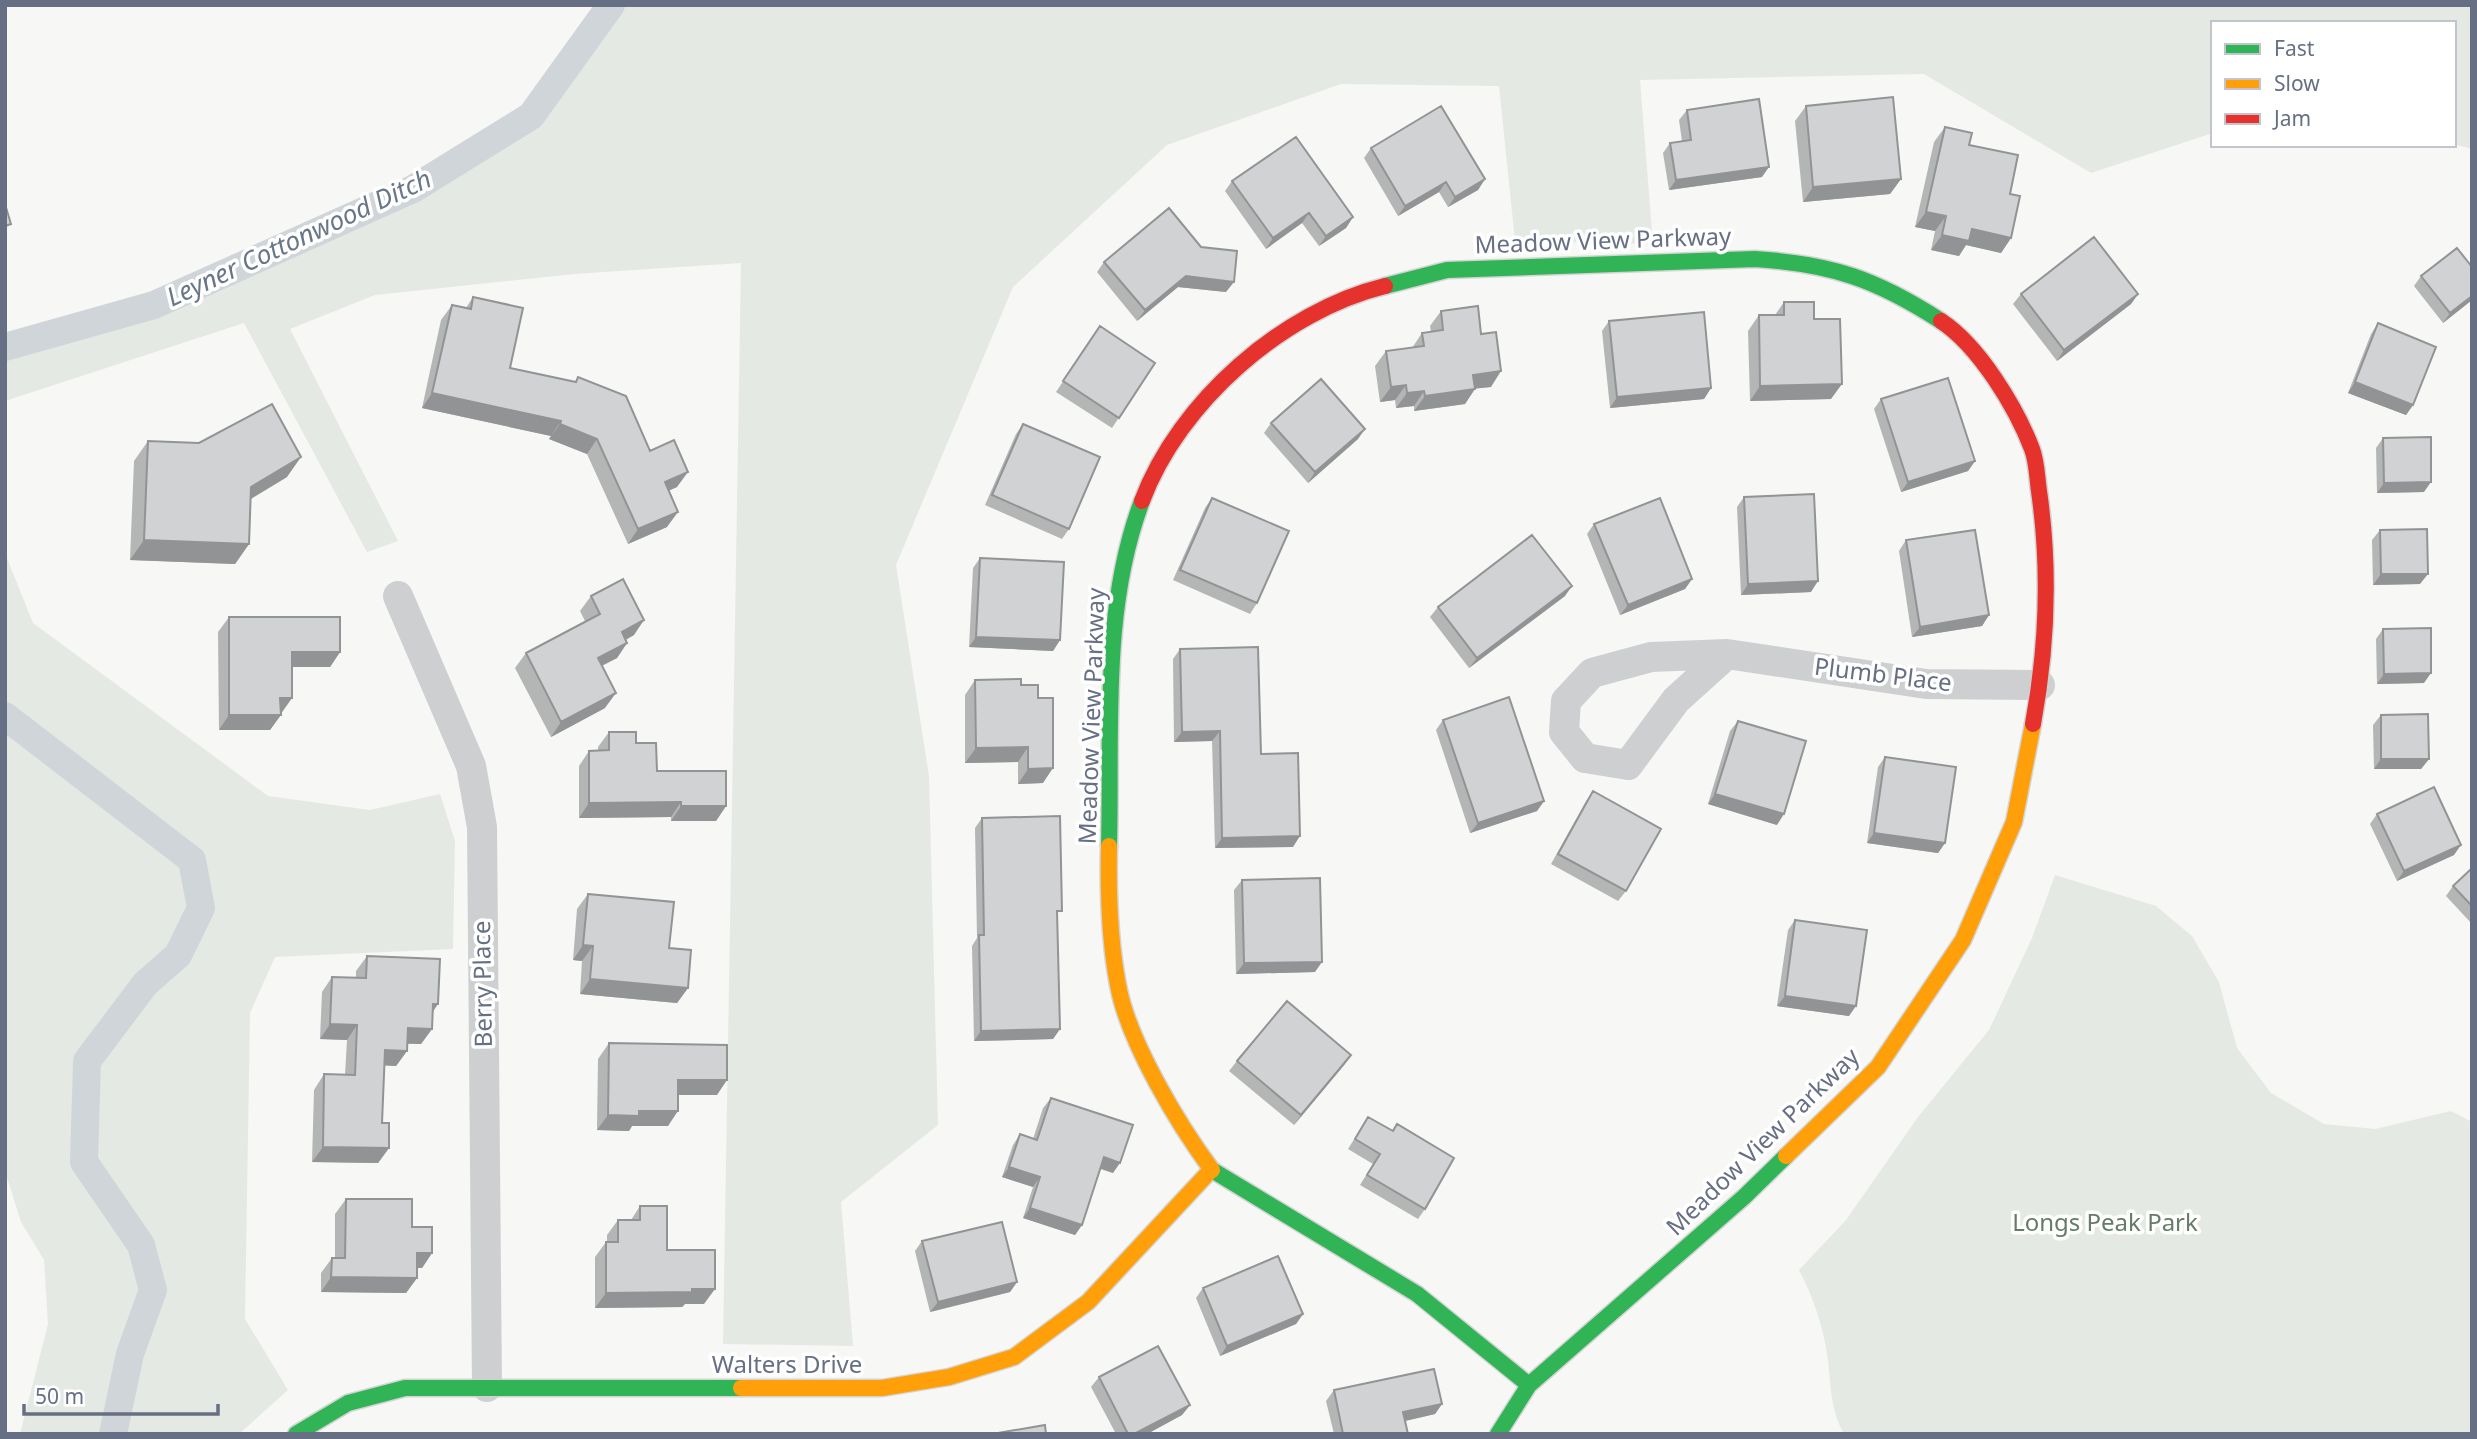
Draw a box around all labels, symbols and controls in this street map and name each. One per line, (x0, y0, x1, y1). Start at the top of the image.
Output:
legend (2211, 21, 2456, 147)
text: Fast (2274, 34, 2315, 62)
text: Slow (2274, 69, 2320, 97)
text: Jam (2272, 104, 2311, 132)
water label: Leyner Cottonwood Ditch (160, 160, 437, 314)
street label: Meadow View Parkway (1474, 219, 1733, 260)
street label: Meadow View Parkway (1070, 586, 1111, 845)
street label: Plumb Place (1813, 649, 1954, 698)
street label: Berry Place (464, 920, 499, 1048)
street label: Meadow View Parkway (1658, 1039, 1866, 1242)
park label: Longs Peak Park (2012, 1205, 2198, 1238)
street label: Walters Drive (712, 1347, 862, 1380)
scale bar (24, 1372, 219, 1416)
text: 50 m (35, 1382, 84, 1410)

